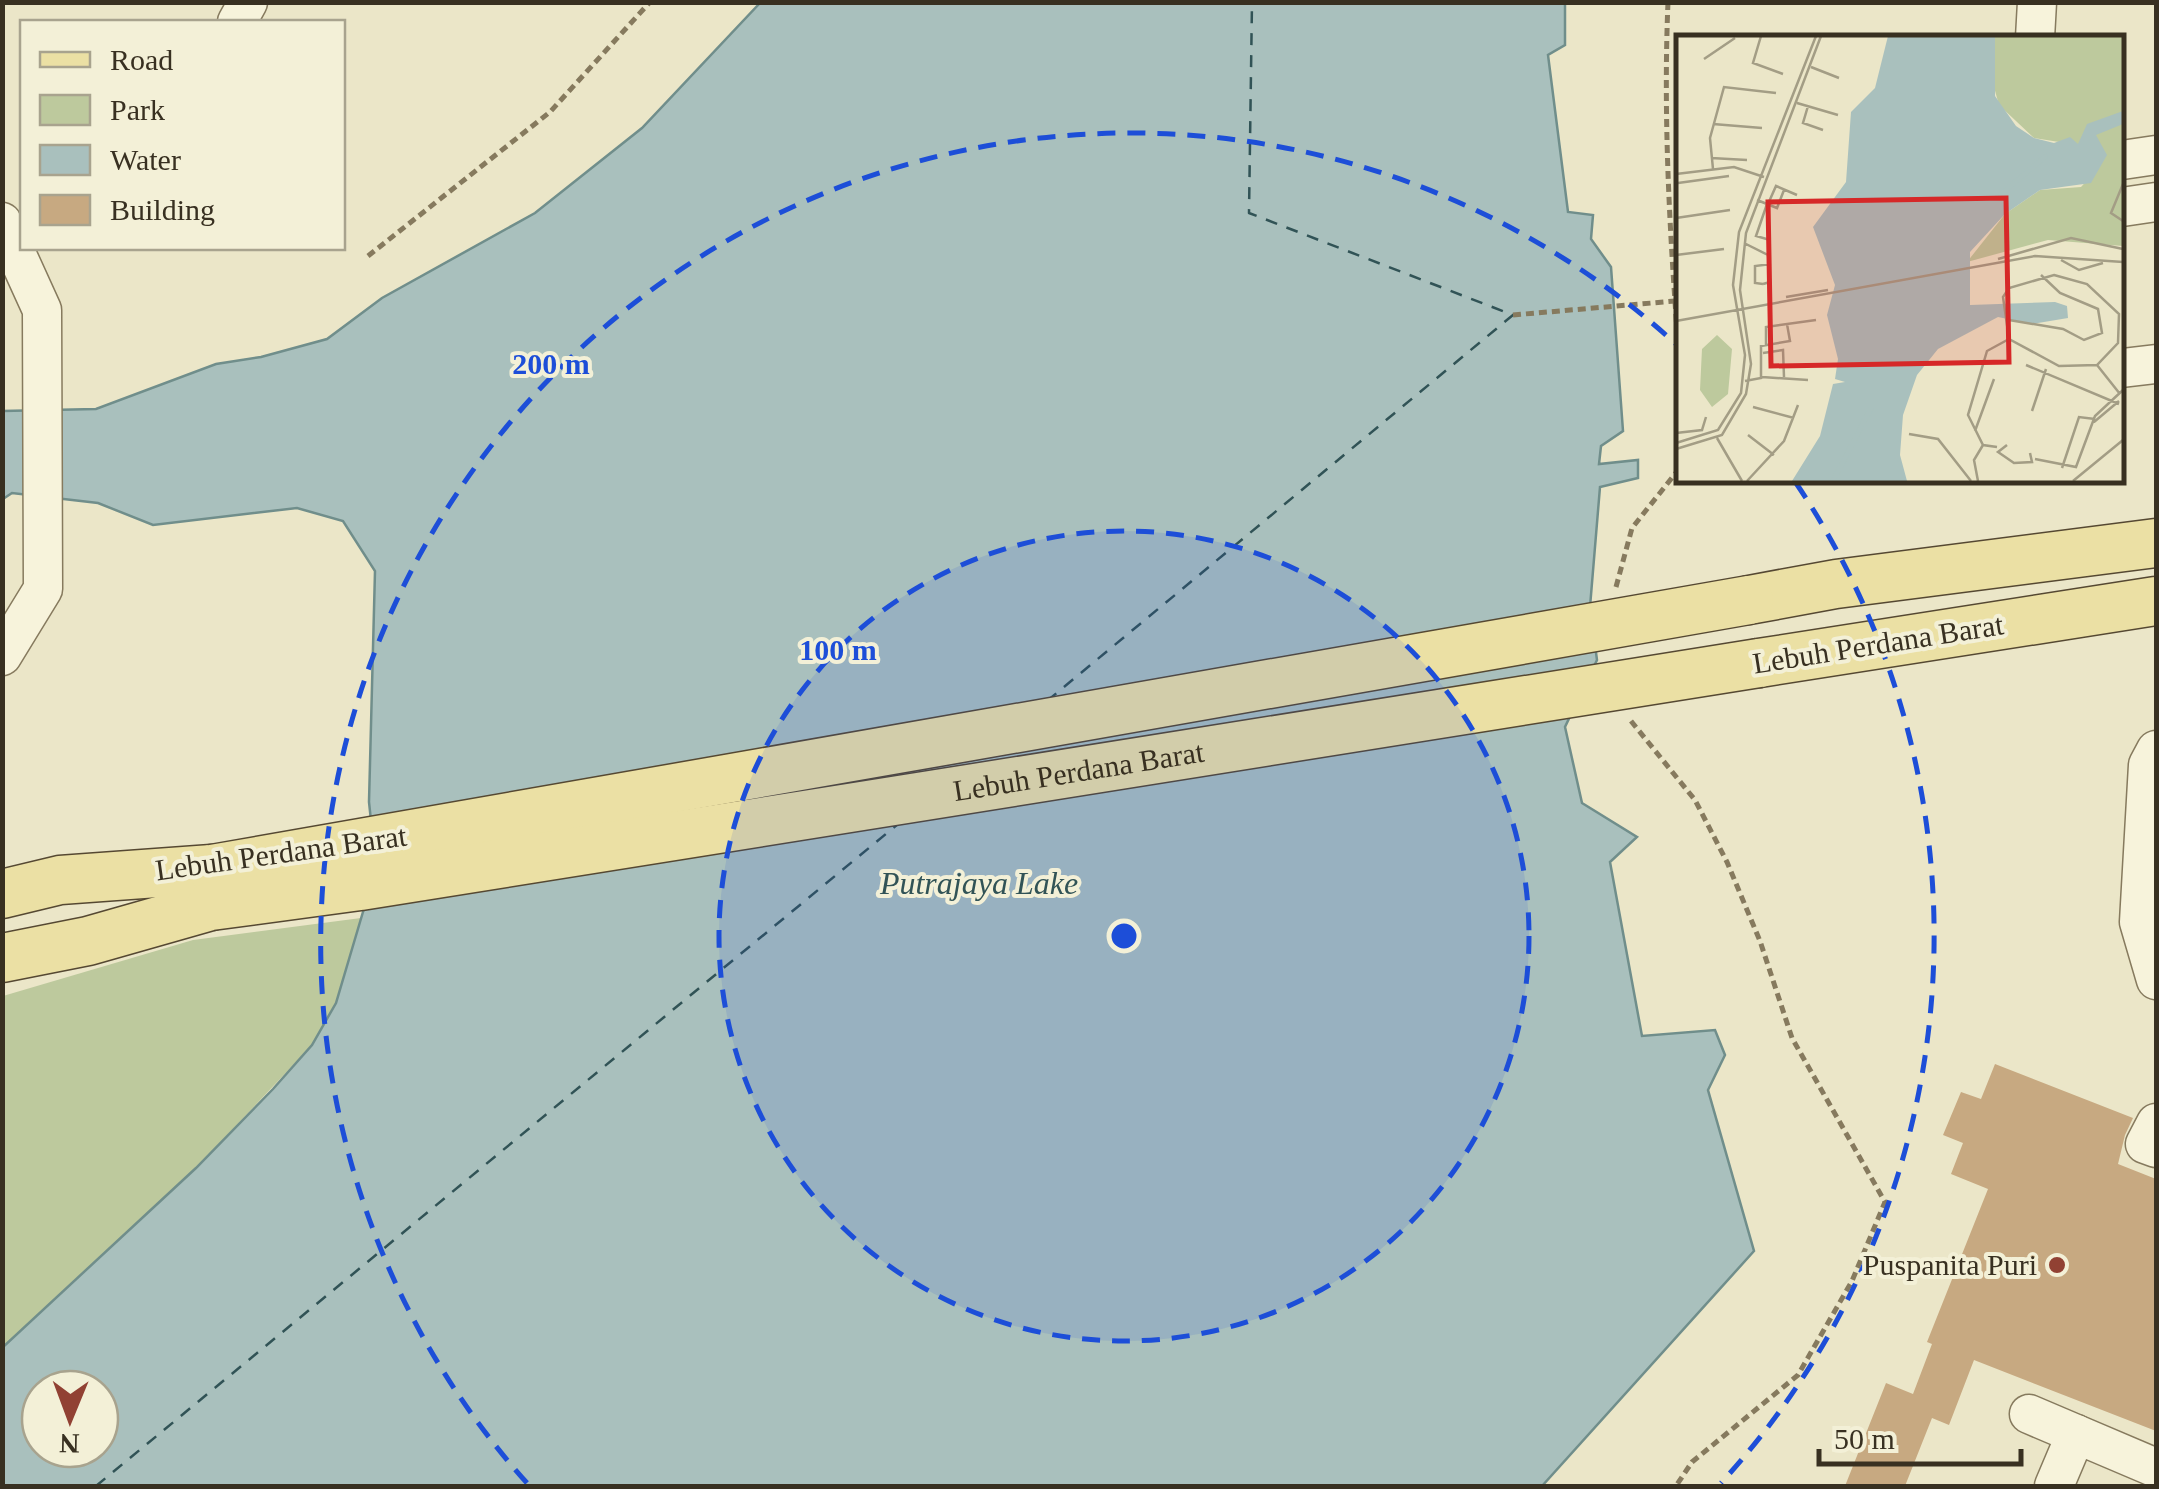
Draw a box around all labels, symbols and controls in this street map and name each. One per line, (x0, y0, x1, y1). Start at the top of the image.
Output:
legend (20, 20, 345, 250)
inset map (1676, 35, 2124, 482)
text: Road (110, 43, 173, 76)
text: Park (110, 93, 165, 126)
text: Water (110, 143, 181, 176)
text: Building (110, 193, 215, 226)
text: 200 m (512, 347, 590, 380)
street label: Lebuh Perdana Barat (1750, 607, 2006, 680)
text: 100 m (799, 633, 877, 666)
street label: Lebuh Perdana Barat (951, 735, 1207, 807)
street label: Lebuh Perdana Barat (153, 818, 409, 886)
water label: Putrajaya Lake (879, 865, 1078, 901)
centre of rings (1106, 918, 1142, 954)
place label: Puspanita Puri (1863, 1248, 2037, 1281)
marker: Puspanita Puri (2046, 1254, 2068, 1276)
north arrow (20, 1369, 120, 1469)
scale bar (1819, 1404, 2022, 1466)
text: 50 m (1834, 1422, 1895, 1455)
text: N (59, 1428, 80, 1459)

